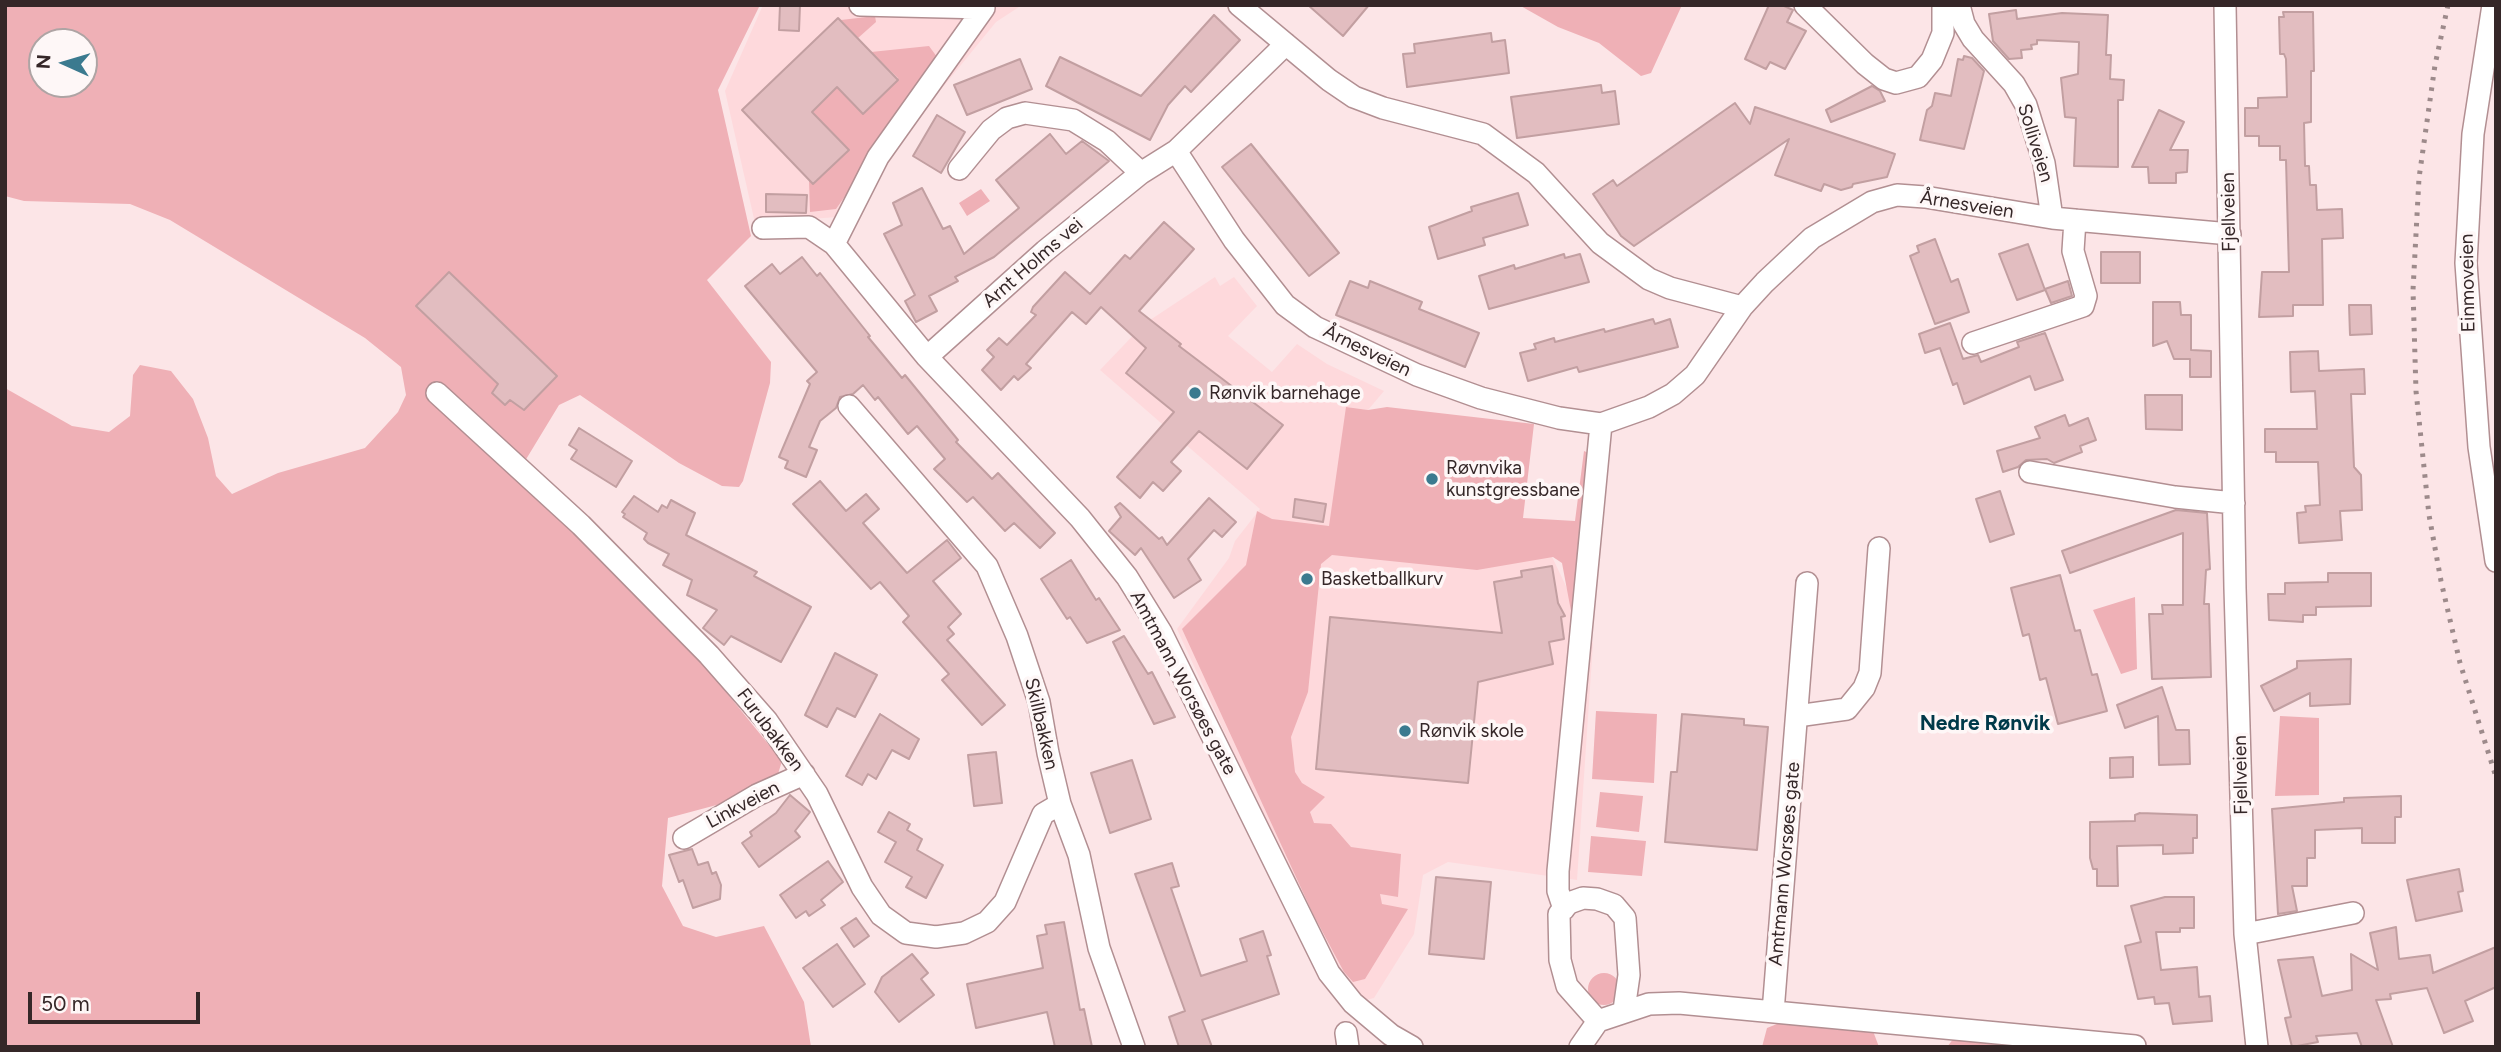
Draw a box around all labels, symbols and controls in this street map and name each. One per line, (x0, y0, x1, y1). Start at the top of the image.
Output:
north arrow (28, 28, 98, 98)
text: N (32, 54, 56, 70)
street label: Solliveien (2012, 101, 2058, 185)
street label: Fjellveien (2217, 172, 2241, 252)
street label: Årnesveien (1919, 186, 2015, 224)
street label: Arnt Holms vei (978, 213, 1088, 313)
street label: Einmoveien (2456, 234, 2480, 332)
street label: Årnesveien (1320, 320, 1414, 382)
place label: Rønvik barnehage (1209, 382, 1361, 404)
marker: Rønvik barnehage (1187, 385, 1203, 401)
place label: Røvnvika kunstgressbane (1446, 457, 1580, 501)
marker: Røvnvika kunstgressbane (1424, 471, 1440, 487)
place label: Basketballkurv (1321, 568, 1443, 590)
marker: Basketballkurv (1299, 571, 1315, 587)
street label: Amtmann Worsøes gate (1125, 587, 1241, 779)
street label: Skillbakken (1019, 676, 1063, 772)
street label: Furubakken (731, 684, 809, 776)
district label: Nedre Rønvik (1920, 711, 2050, 737)
place label: Rønvik skole (1419, 720, 1524, 742)
marker: Rønvik skole (1397, 723, 1413, 739)
street label: Fjellveien (2229, 735, 2253, 815)
street label: Amtmann Worsøes gate (1765, 761, 1805, 967)
street label: Linkveien (703, 776, 783, 834)
scale bar (32, 978, 203, 1022)
text: 50 m (41, 991, 90, 1016)

